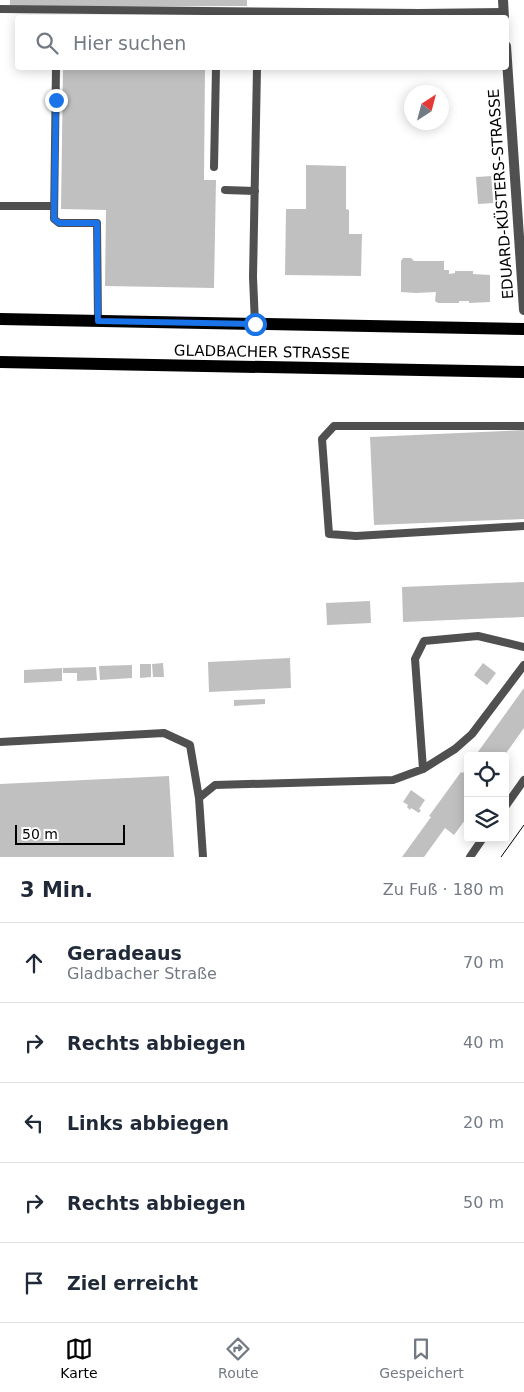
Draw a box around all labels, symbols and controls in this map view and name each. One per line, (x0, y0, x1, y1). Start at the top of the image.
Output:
search box (15, 15, 509, 70)
icon: search (33, 29, 61, 57)
text: Hier suchen (73, 32, 186, 54)
north arrow (404, 85, 449, 130)
street label: EDUARD-KÜSTERS-STRASSE (484, 88, 517, 300)
route end (45, 89, 68, 112)
route start (244, 313, 267, 336)
street label: GLADBACHER STRASSE (174, 341, 350, 363)
map controls (464, 752, 509, 842)
button: locate (464, 752, 509, 797)
button: layers (464, 797, 509, 842)
scale bar (15, 822, 125, 845)
text: 50 m (22, 826, 58, 842)
text: 3 Min. (20, 878, 93, 902)
text: Zu Fuß · 180 m (383, 880, 504, 899)
text: Geradeaus (67, 942, 182, 964)
icon: ahead (20, 949, 48, 977)
text: 70 m (463, 953, 504, 972)
text: Gladbacher Straße (67, 964, 217, 983)
icon: right (20, 1029, 48, 1057)
text: Rechts abbiegen (67, 1032, 246, 1054)
text: 40 m (463, 1033, 504, 1052)
icon: left (20, 1109, 48, 1137)
text: Links abbiegen (67, 1112, 229, 1134)
text: 20 m (463, 1113, 504, 1132)
icon: right (20, 1189, 48, 1217)
text: Rechts abbiegen (67, 1192, 246, 1214)
text: 50 m (463, 1193, 504, 1212)
icon: arrive (20, 1269, 48, 1297)
text: Ziel erreicht (67, 1272, 198, 1294)
tab: Karte (60, 1335, 98, 1381)
tab: Route (218, 1335, 259, 1381)
tab: Gespeichert (379, 1335, 464, 1381)

